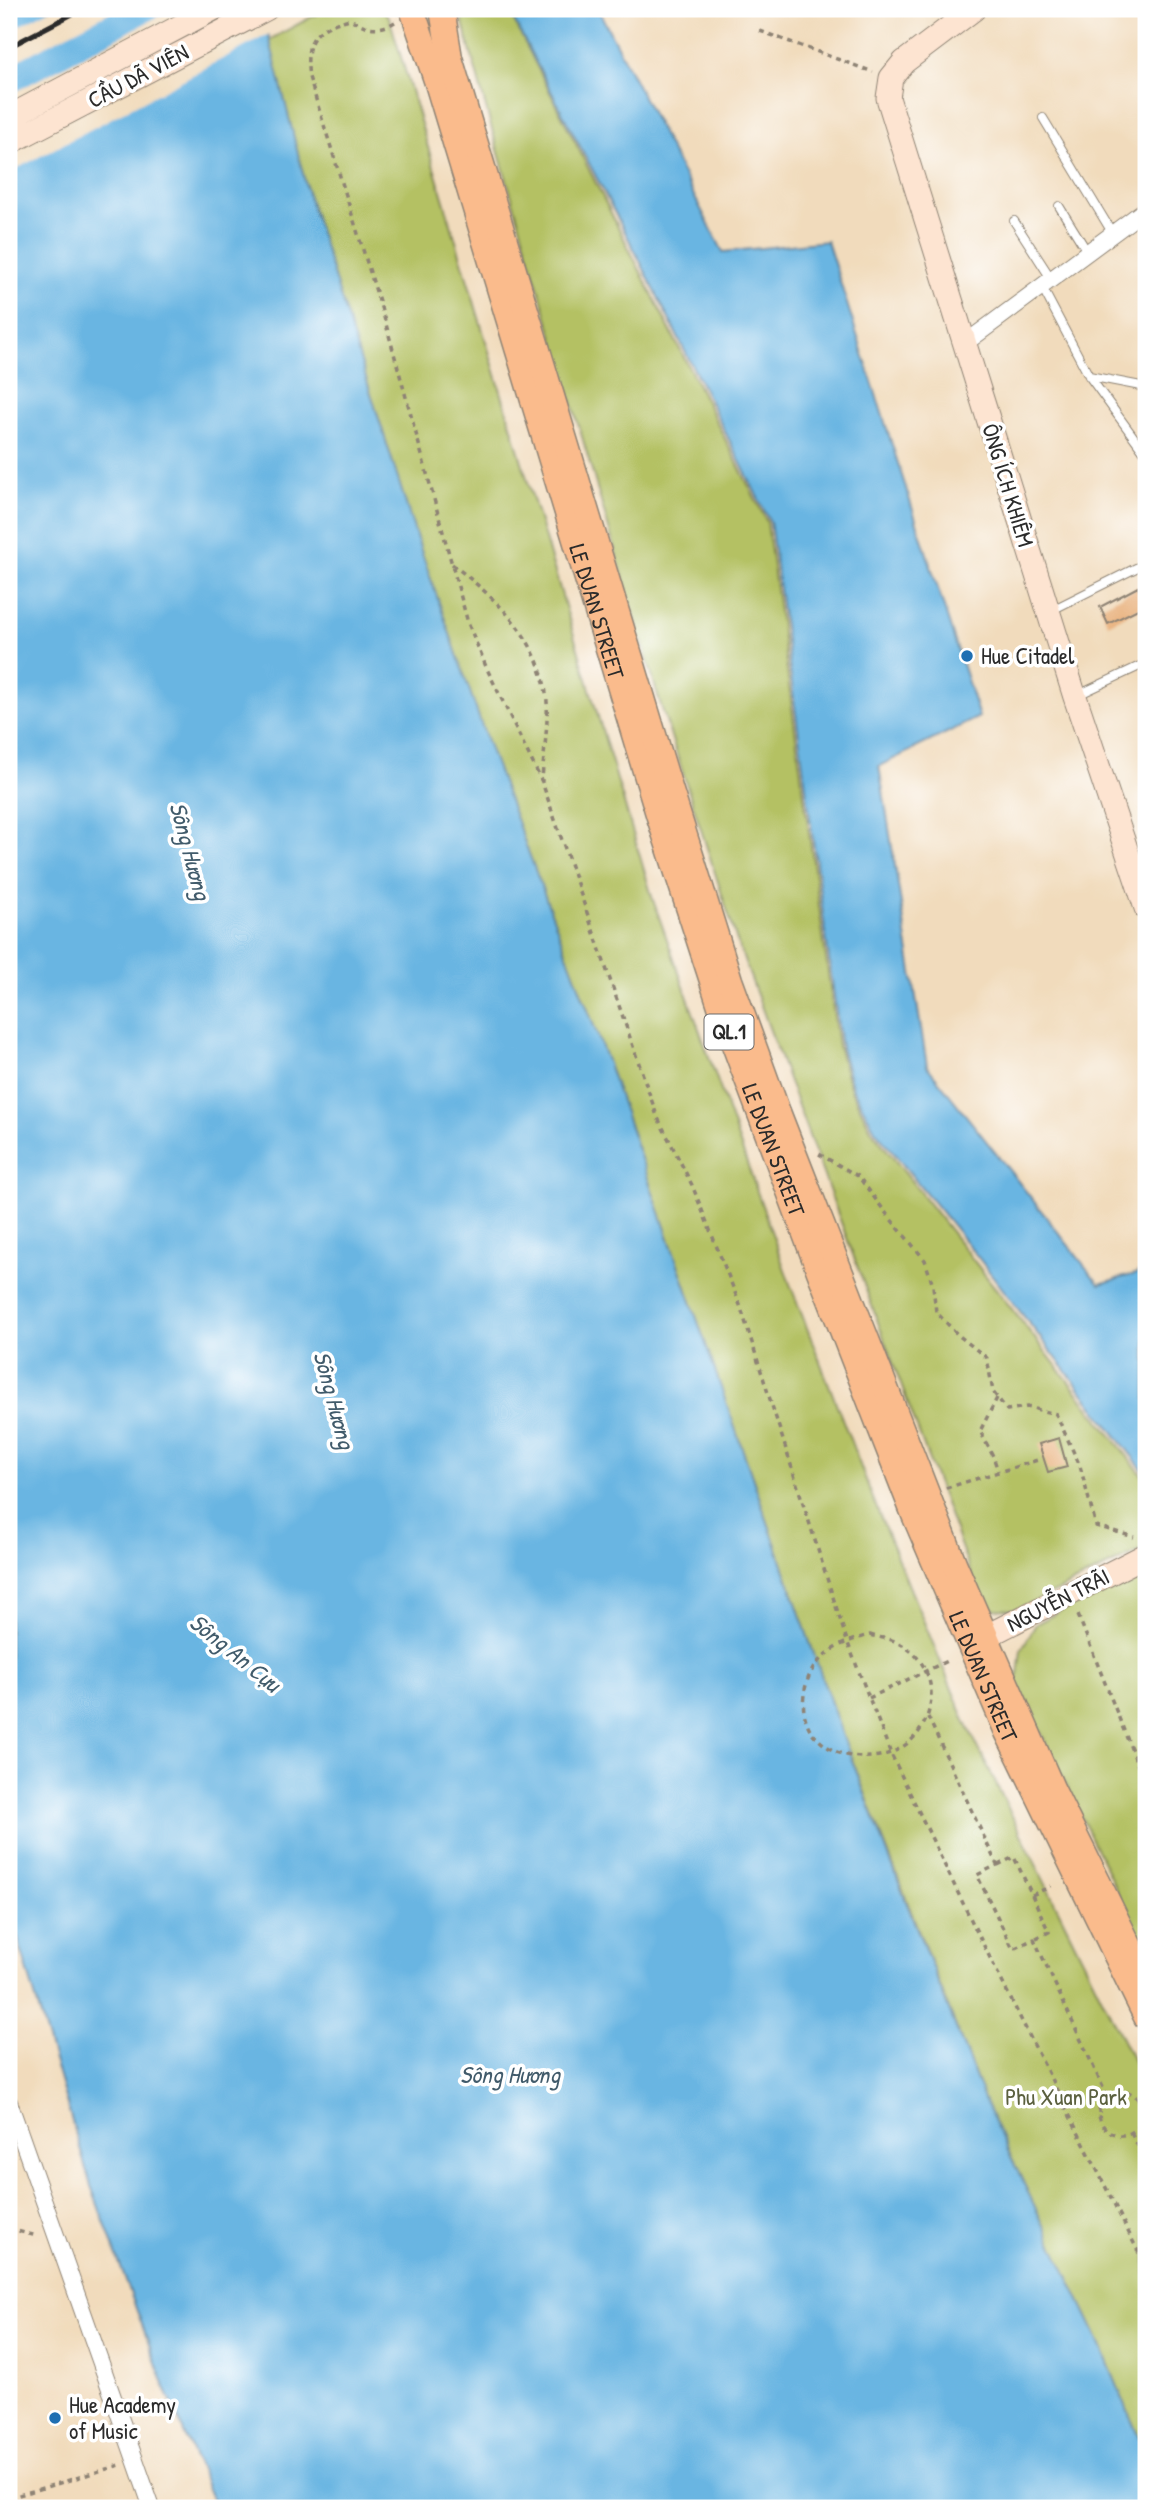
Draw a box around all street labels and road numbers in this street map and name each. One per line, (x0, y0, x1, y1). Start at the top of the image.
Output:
street label: CẦU DÃ VIÊN (82, 36, 194, 115)
street label: ÔNG ÍCH KHIÊM (975, 419, 1042, 550)
street label: LE DUAN STREET (562, 540, 632, 682)
road number: QL.1 (704, 1014, 754, 1050)
street label: LE DUAN STREET (735, 1079, 813, 1221)
street label: NGUYỄN TRÃI (1001, 1560, 1115, 1639)
street label: LE DUAN STREET (942, 1606, 1026, 1747)

